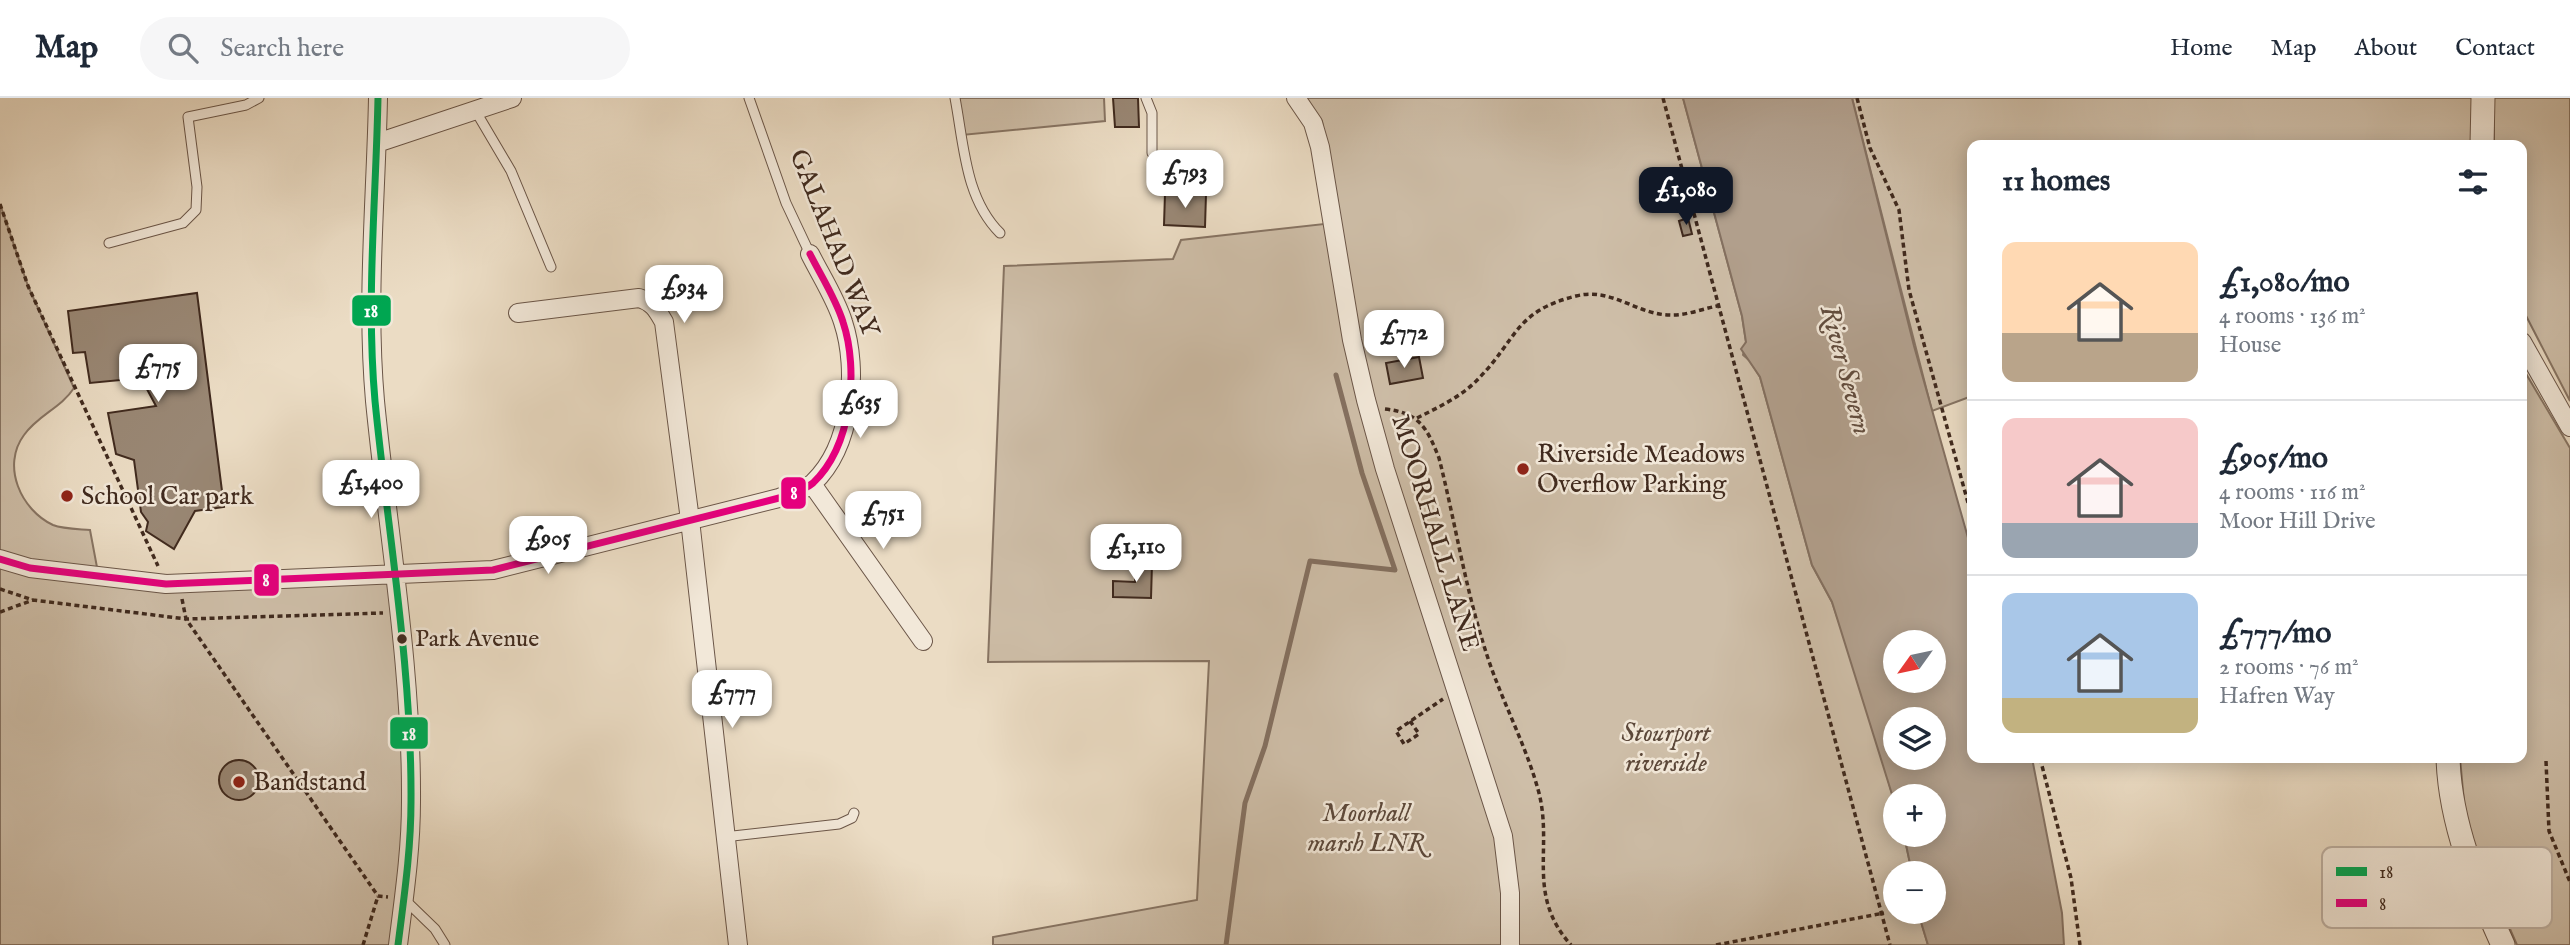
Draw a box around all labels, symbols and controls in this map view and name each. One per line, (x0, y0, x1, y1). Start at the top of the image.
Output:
search box (140, 17, 630, 80)
text: Map (35, 27, 98, 69)
icon: search (164, 29, 202, 67)
text: Search here (220, 32, 344, 65)
text: Home (2170, 33, 2233, 64)
text: Map (2271, 33, 2317, 64)
text: About (2355, 33, 2417, 64)
text: Contact (2455, 33, 2535, 64)
street label: GALAHAD WAY (781, 145, 887, 343)
pin: £793 (1144, 150, 1226, 210)
text: £793 (1162, 158, 1208, 187)
text: 11 homes (2002, 163, 2110, 201)
icon: filters (2454, 163, 2492, 201)
pin: £1,080 (1629, 167, 1743, 227)
text: £1,080 (1655, 175, 1717, 204)
text: £1,080/mo (2219, 264, 2350, 302)
pin: £934 (643, 266, 725, 325)
icon: home (2058, 270, 2142, 354)
text: £934 (661, 273, 707, 302)
line badge: 18 (351, 294, 392, 327)
text: 18 (364, 300, 378, 324)
water label: River Severn (1811, 301, 1879, 439)
text: 4 rooms · 136 m² (2219, 302, 2366, 331)
pin: £772 (1363, 310, 1445, 370)
text: £772 (1380, 318, 1428, 347)
text: House (2219, 331, 2281, 360)
pin: £775 (117, 344, 199, 404)
text: £775 (135, 352, 181, 381)
pin: £635 (819, 380, 901, 440)
text: £635 (839, 388, 881, 417)
street label: MOORHALL LANE (1383, 411, 1487, 655)
place label: Riverside Meadows Overflow Parking (1537, 438, 1745, 501)
text: £905/mo (2219, 440, 2328, 478)
icon: home (2058, 446, 2142, 530)
pin: £1,400 (314, 460, 428, 520)
marker: Riverside Meadows Overflow Parking (1515, 461, 1531, 477)
text: £1,400 (338, 468, 404, 497)
line badge: 8 (780, 476, 807, 510)
text: 4 rooms · 116 m² (2219, 478, 2366, 507)
place label: School Car park (81, 480, 255, 513)
text: 8 (790, 482, 798, 506)
marker: School Car park (59, 488, 75, 504)
pin: £751 (842, 491, 924, 551)
text: £751 (861, 499, 905, 528)
text: Moor Hill Drive (2219, 507, 2376, 536)
pin: £905 (507, 517, 589, 576)
text: £905 (525, 524, 571, 553)
pin: £1,110 (1079, 524, 1193, 584)
text: £1,110 (1107, 532, 1165, 561)
line badge: 8 (253, 563, 280, 597)
text: 8 (262, 569, 270, 593)
text: £777/mo (2219, 615, 2331, 653)
icon: home (2058, 621, 2142, 705)
place label: Park Avenue (415, 624, 539, 655)
north arrow (1883, 630, 1946, 693)
map controls (1883, 630, 1946, 924)
marker: Park Avenue (395, 632, 409, 646)
text: 2 rooms · 76 m² (2219, 653, 2359, 682)
pin: £777 (691, 670, 773, 730)
text: £777 (708, 678, 756, 707)
text: Hafren Way (2219, 682, 2335, 711)
button: layers (1883, 707, 1946, 770)
line badge: 18 (389, 716, 429, 750)
park label: Stourport riverside (1621, 717, 1712, 780)
text: 18 (402, 723, 416, 747)
place label: Bandstand (253, 766, 366, 799)
marker: Bandstand (231, 774, 247, 790)
button: + (1883, 784, 1946, 847)
park label: Moorhall marsh LNR (1308, 797, 1431, 860)
legend (2322, 847, 2552, 928)
button: − (1883, 861, 1946, 924)
text: 18 (2379, 861, 2394, 885)
text: 8 (2379, 893, 2386, 917)

